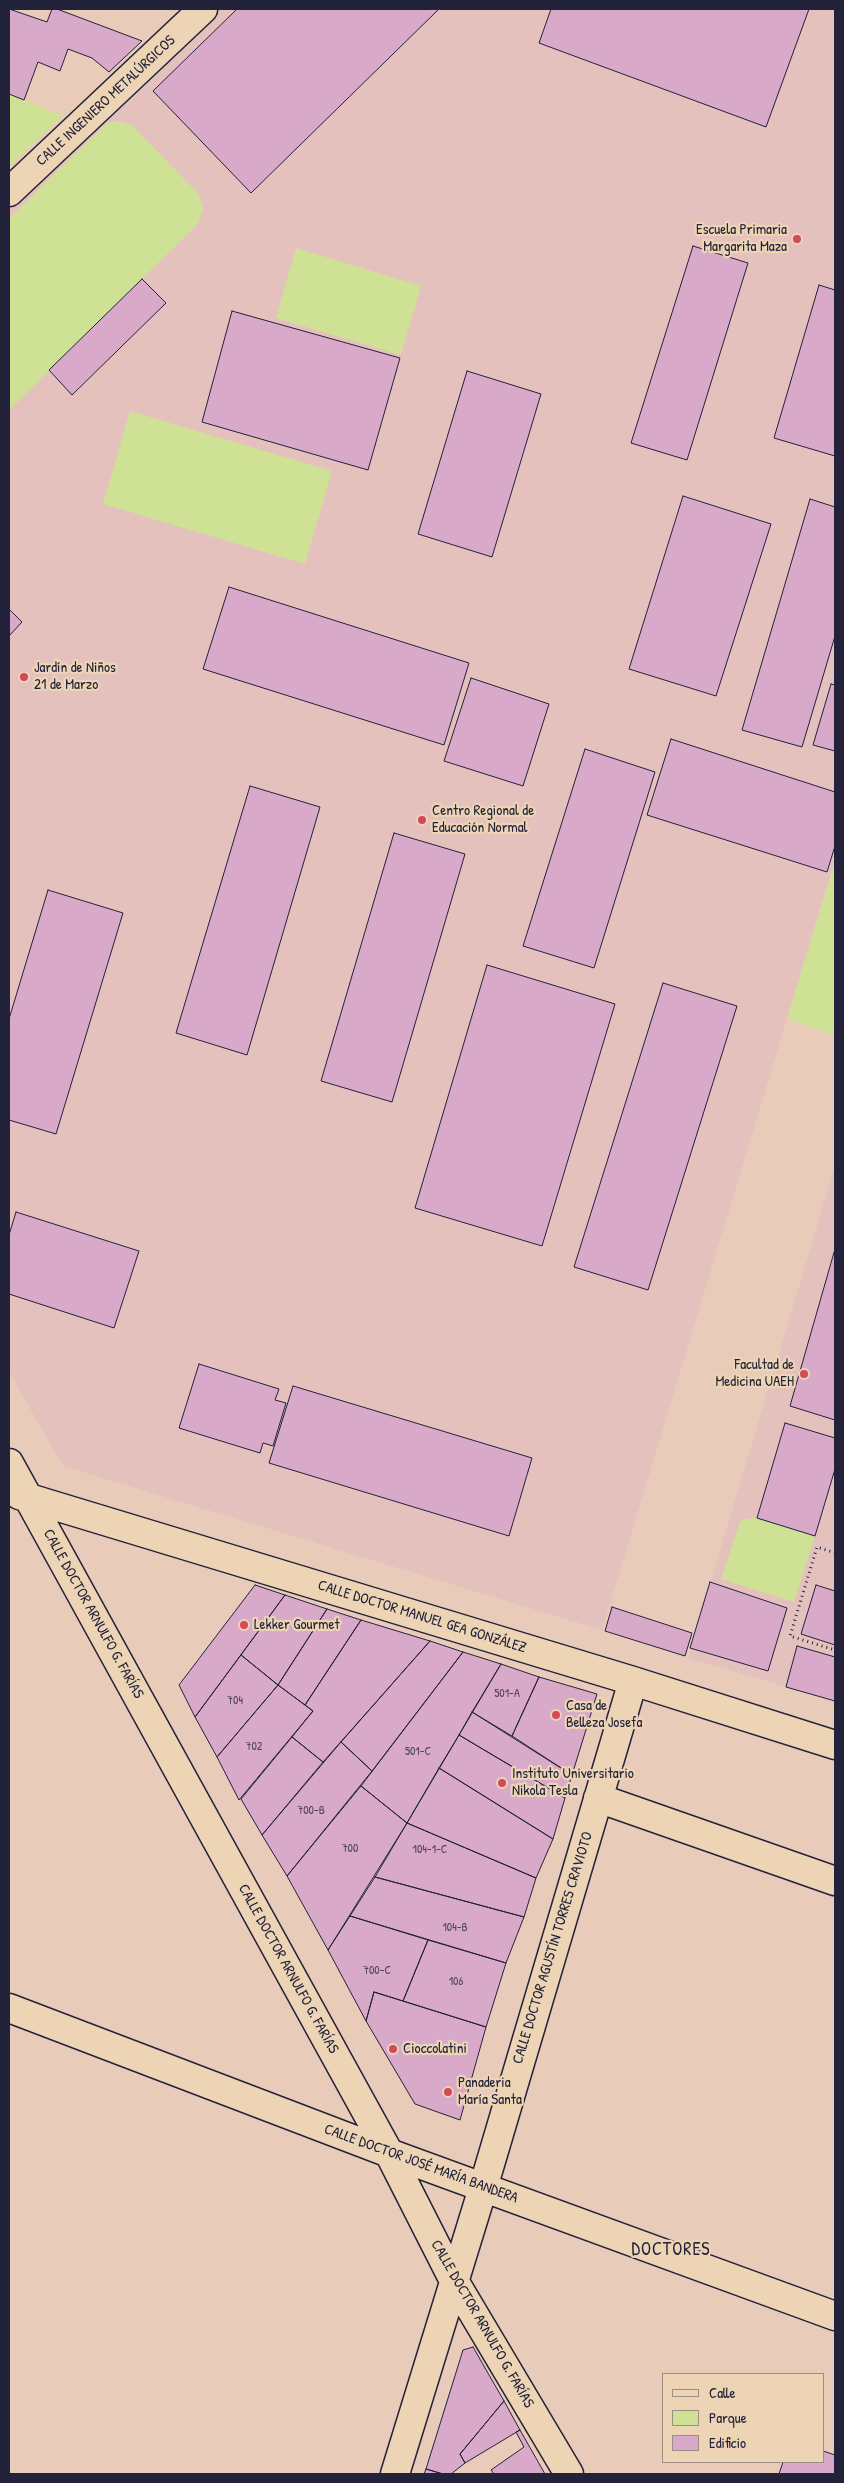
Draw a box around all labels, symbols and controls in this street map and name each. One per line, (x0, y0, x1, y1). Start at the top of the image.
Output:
street label: CALLE INGENIERO METALÚRGICOS (33, 32, 179, 170)
place label: Escuela Primaria Margarita Maza (696, 221, 787, 256)
marker: Escuela Primaria Margarita Maza (791, 233, 803, 245)
place label: Jardín de Niños 21 de Marzo (34, 659, 116, 694)
marker: Jardín de Niños 21 de Marzo (18, 671, 30, 683)
place label: Centro Regional de Educación Normal (432, 802, 534, 837)
marker: Centro Regional de Educación Normal (416, 814, 428, 826)
place label: Facultad de Medicina UAEH (715, 1356, 794, 1391)
marker: Facultad de Medicina UAEH (798, 1368, 810, 1380)
street label: CALLE DOCTOR ARNULFO G. FARÍAS (39, 1526, 147, 1702)
street label: CALLE DOCTOR MANUEL GEA GONZÁLEZ (316, 1577, 528, 1657)
place label: Lekker Gourmet (254, 1616, 340, 1634)
marker: Lekker Gourmet (238, 1619, 250, 1631)
house number: 501-A (494, 1687, 520, 1701)
house number: 704 (227, 1694, 243, 1708)
place label: Casa de Belleza Josefa (566, 1697, 642, 1732)
marker: Casa de Belleza Josefa (550, 1709, 562, 1721)
house number: 702 (246, 1740, 262, 1754)
house number: 501-C (405, 1745, 431, 1759)
place label: Instituto Universitario Nikola Tesla (512, 1765, 634, 1800)
marker: Instituto Universitario Nikola Tesla (496, 1777, 508, 1789)
house number: 700-B (297, 1804, 325, 1818)
street label: CALLE DOCTOR AGUSTÍN TORRES CRAVIOTO (509, 1830, 597, 2066)
house number: 700 (342, 1842, 358, 1856)
house number: 104-1-C (413, 1843, 447, 1857)
street label: CALLE DOCTOR ARNULFO G. FARÍAS (234, 1881, 342, 2057)
house number: 104-B (442, 1921, 468, 1935)
house number: 700-C (363, 1964, 391, 1978)
house number: 106 (449, 1975, 463, 1989)
place label: Cioccolatini (403, 2040, 467, 2058)
marker: Cioccolatini (387, 2043, 399, 2055)
place label: Panaderia María Santa (458, 2074, 522, 2109)
marker: Panaderia María Santa (442, 2086, 454, 2098)
street label: CALLE DOCTOR JOSÉ MARÍA BANDERA (322, 2120, 520, 2208)
street label: CALLE DOCTOR ARNULFO G. FARÍAS (427, 2237, 537, 2411)
district label: DOCTORES (630, 2239, 712, 2261)
legend (662, 2373, 824, 2463)
text: Calle (709, 2382, 736, 2403)
text: Parque (709, 2407, 747, 2428)
text: Edificio (709, 2432, 746, 2453)

